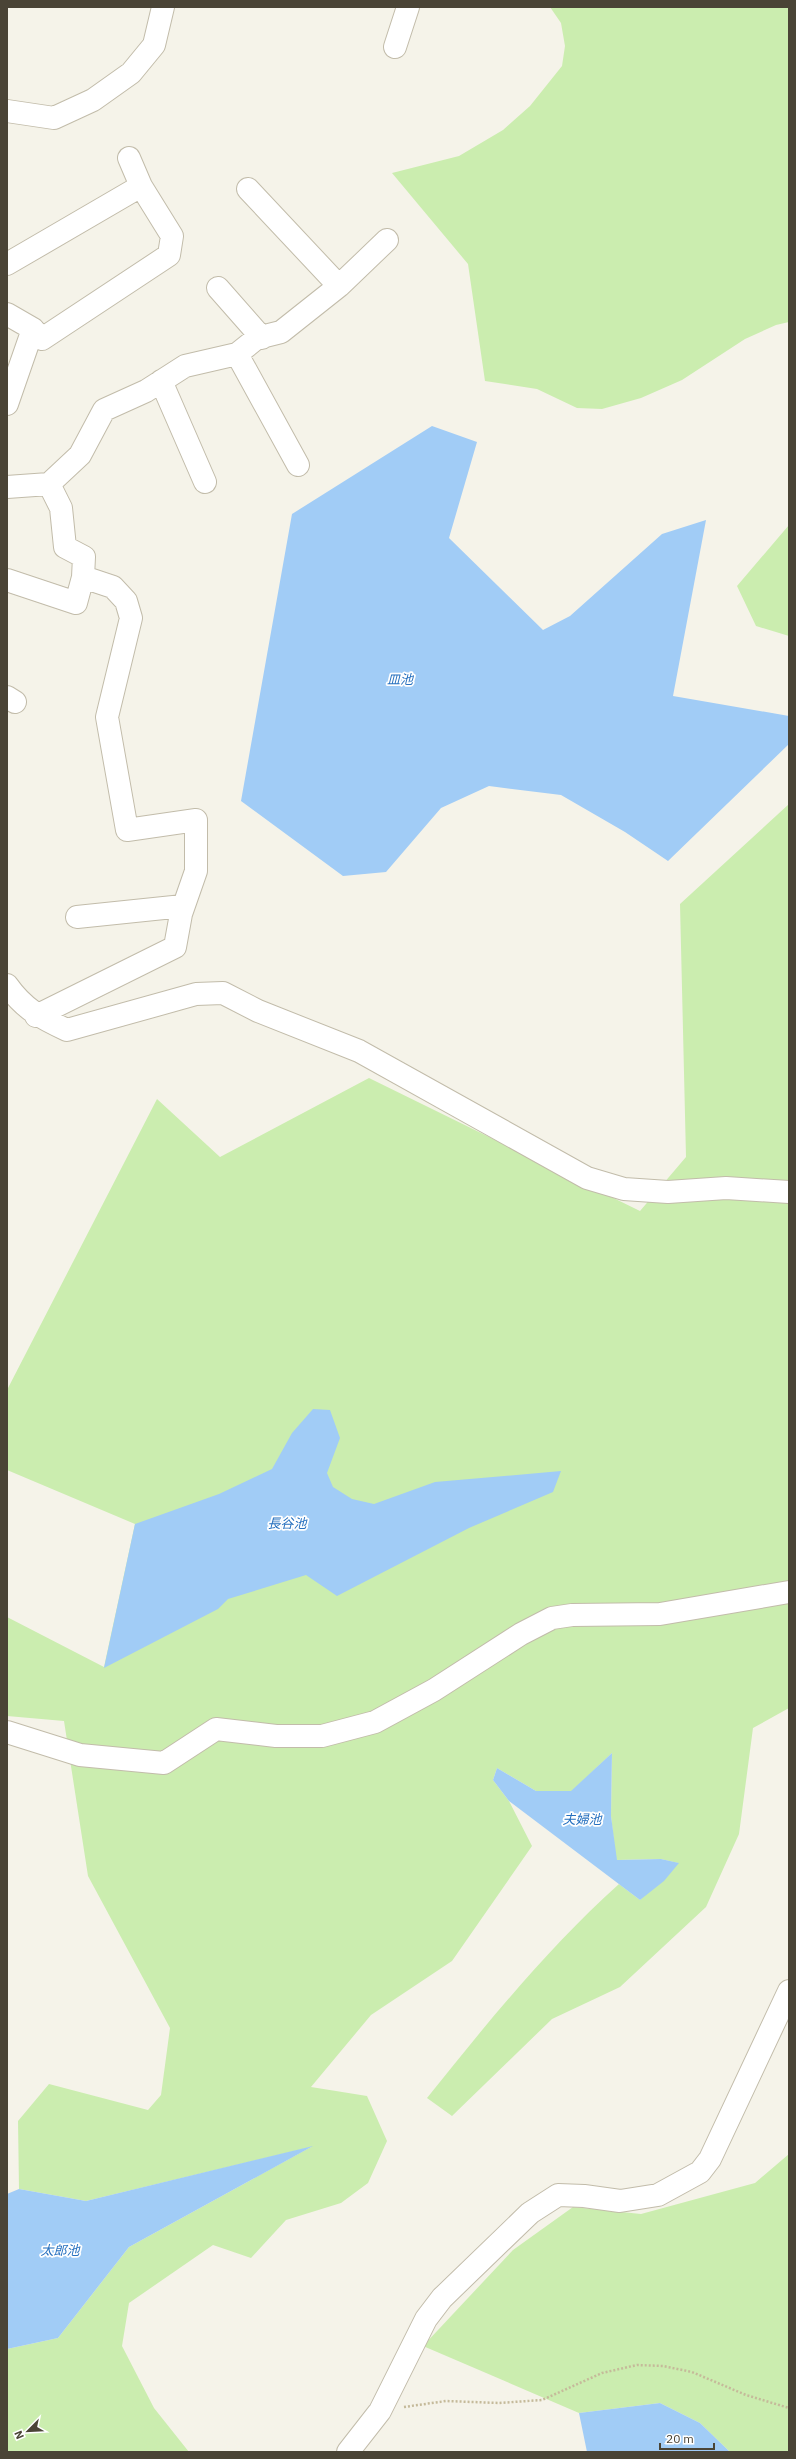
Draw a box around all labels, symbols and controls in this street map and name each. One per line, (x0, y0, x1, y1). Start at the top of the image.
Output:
water label: 皿池 (387, 671, 415, 688)
water label: 長谷池 (267, 1515, 308, 1532)
water label: 夫婦池 (562, 1811, 603, 1828)
water label: 太郎池 (40, 2242, 81, 2259)
north arrow (8, 2411, 48, 2451)
scale bar (660, 2425, 714, 2451)
text: N (11, 2429, 27, 2442)
text: 20 m (666, 2431, 694, 2446)

